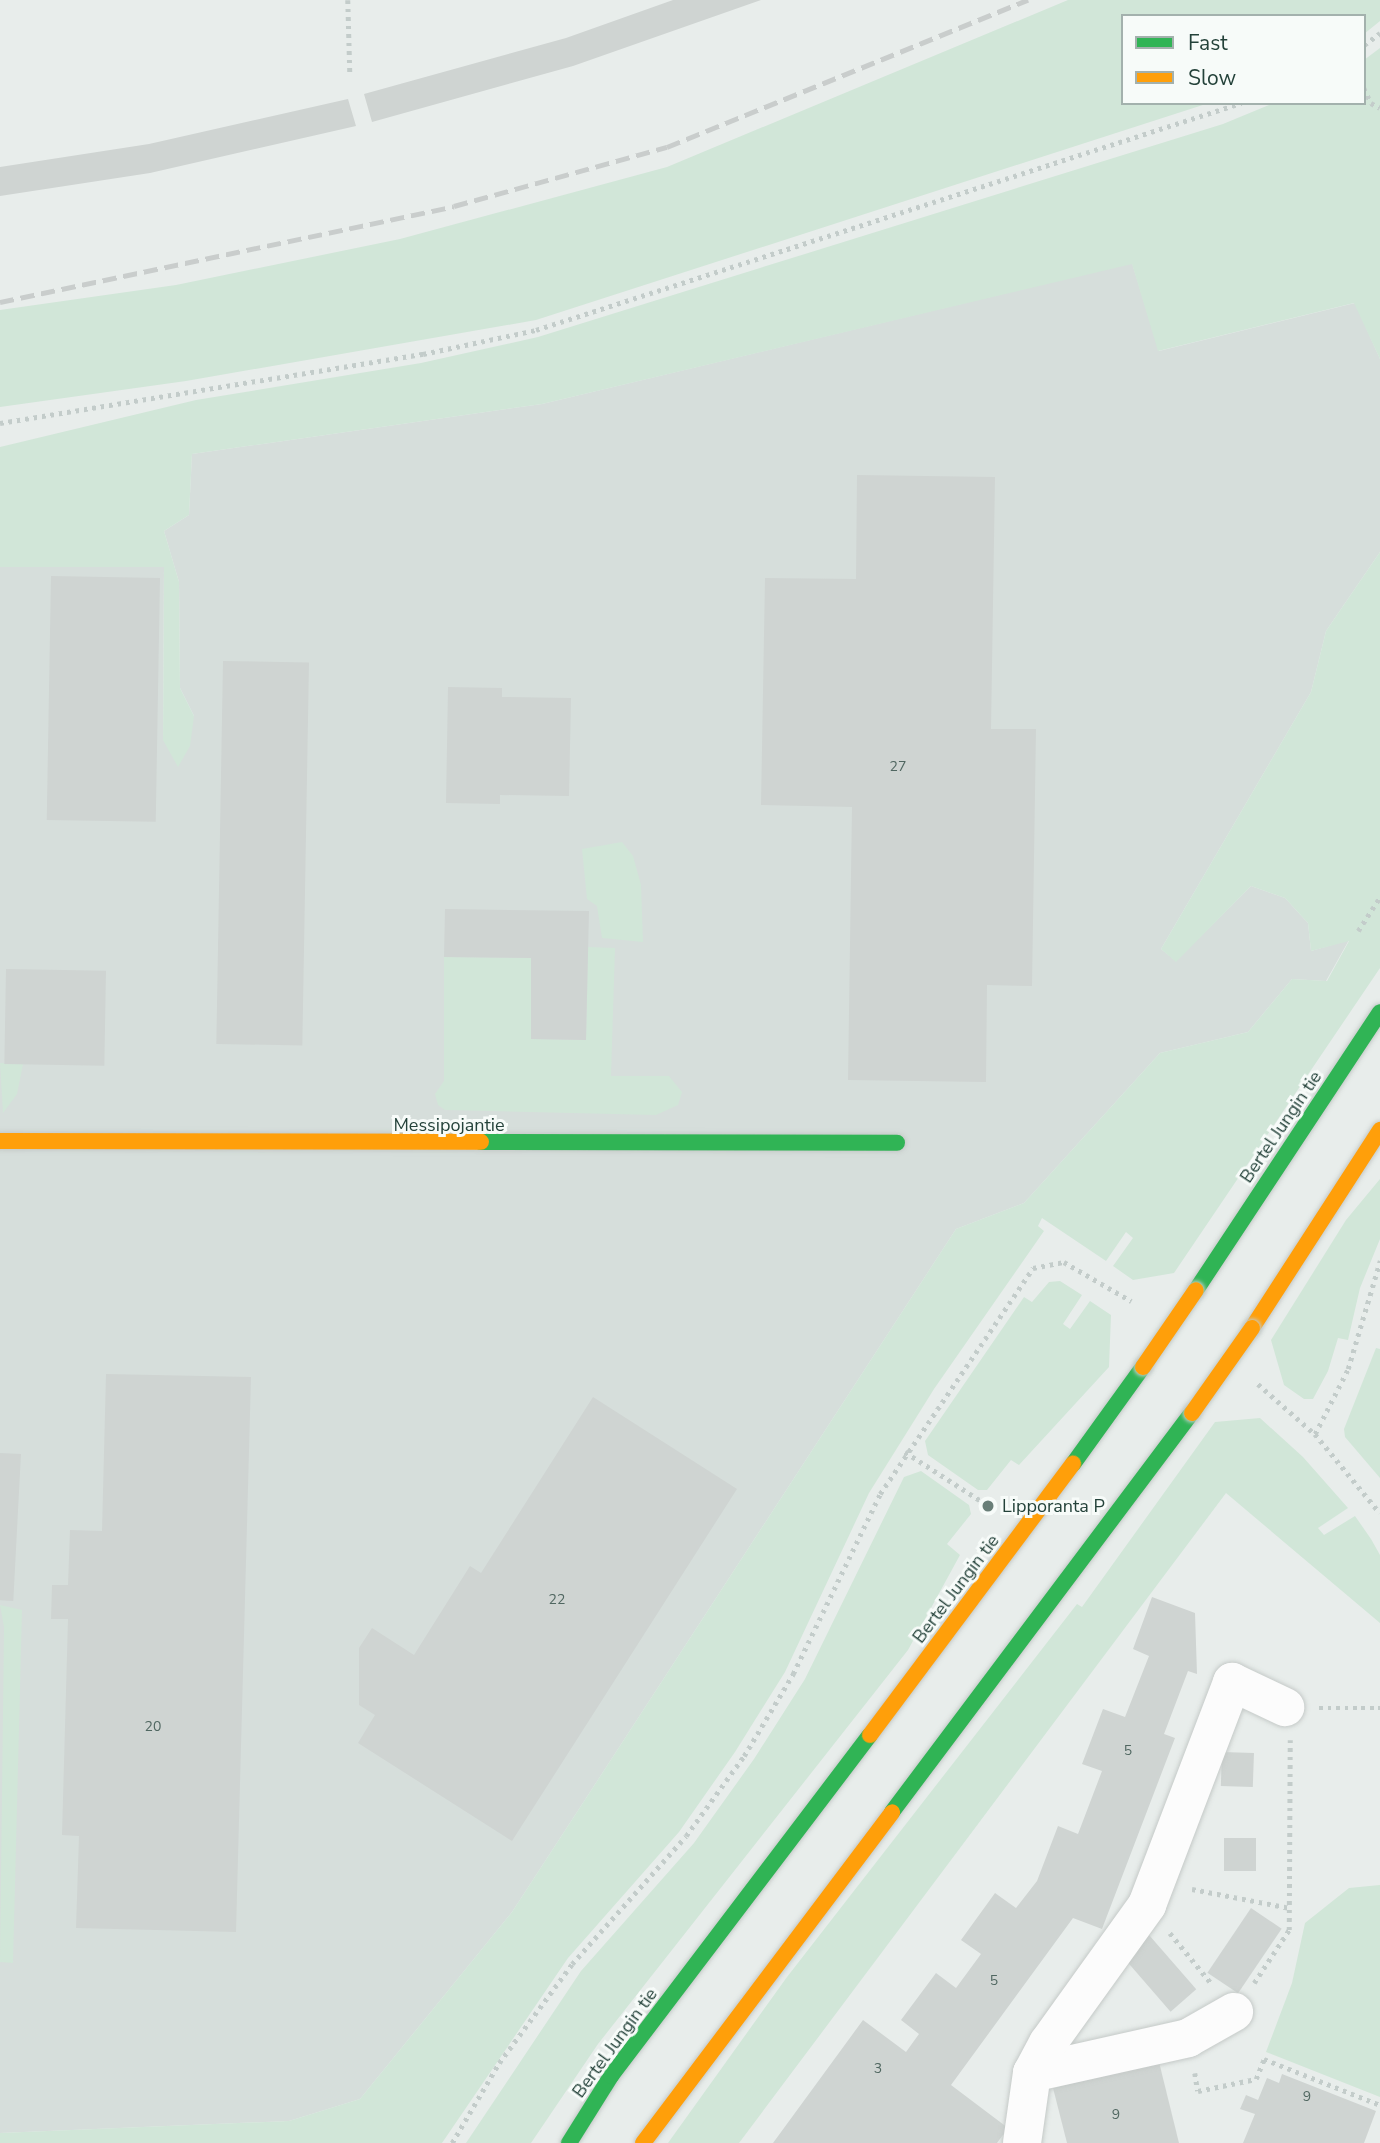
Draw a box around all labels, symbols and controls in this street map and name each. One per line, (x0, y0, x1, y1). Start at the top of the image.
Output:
legend (1121, 14, 1366, 105)
text: Fast (1188, 29, 1228, 57)
text: Slow (1188, 64, 1236, 92)
house number: 27 (890, 759, 906, 775)
street label: Bertel Jungin tie (1236, 1067, 1326, 1187)
street label: Messipojantie (393, 1114, 505, 1136)
place label: Lipporanta P (1002, 1495, 1105, 1517)
marker: Lipporanta P (980, 1498, 996, 1514)
street label: Bertel Jungin tie (908, 1531, 1004, 1647)
house number: 22 (549, 1592, 565, 1608)
house number: 20 (145, 1719, 161, 1735)
house number: 5 (1124, 1743, 1132, 1759)
house number: 5 (990, 1973, 998, 1989)
street label: Bertel Jungin tie (568, 1984, 662, 2102)
house number: 3 (874, 2061, 882, 2077)
house number: 9 (1303, 2089, 1311, 2105)
house number: 9 (1112, 2107, 1120, 2123)

